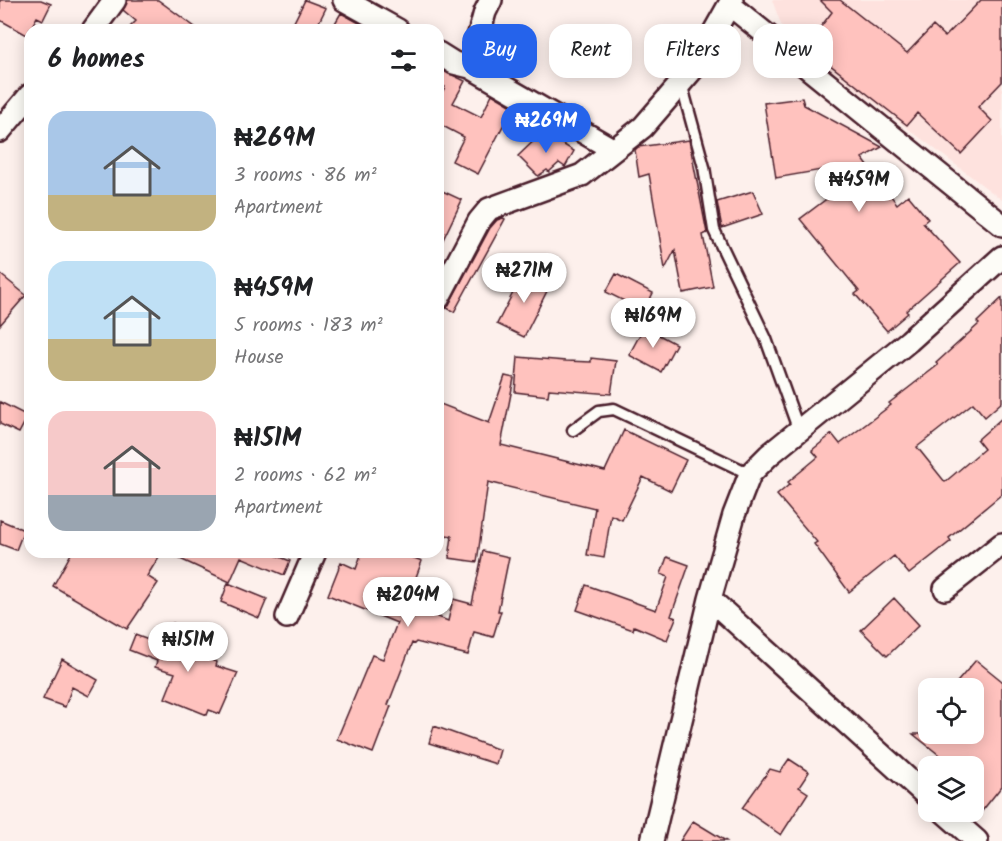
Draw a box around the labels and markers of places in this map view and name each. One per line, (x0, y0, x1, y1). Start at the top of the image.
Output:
pin: ₦269M (504, 103, 588, 154)
pin: ₦459M (817, 162, 901, 213)
pin: ₦271M (482, 253, 566, 304)
pin: ₦169M (611, 298, 695, 349)
pin: ₦204M (366, 577, 450, 628)
pin: ₦151M (146, 622, 230, 673)

